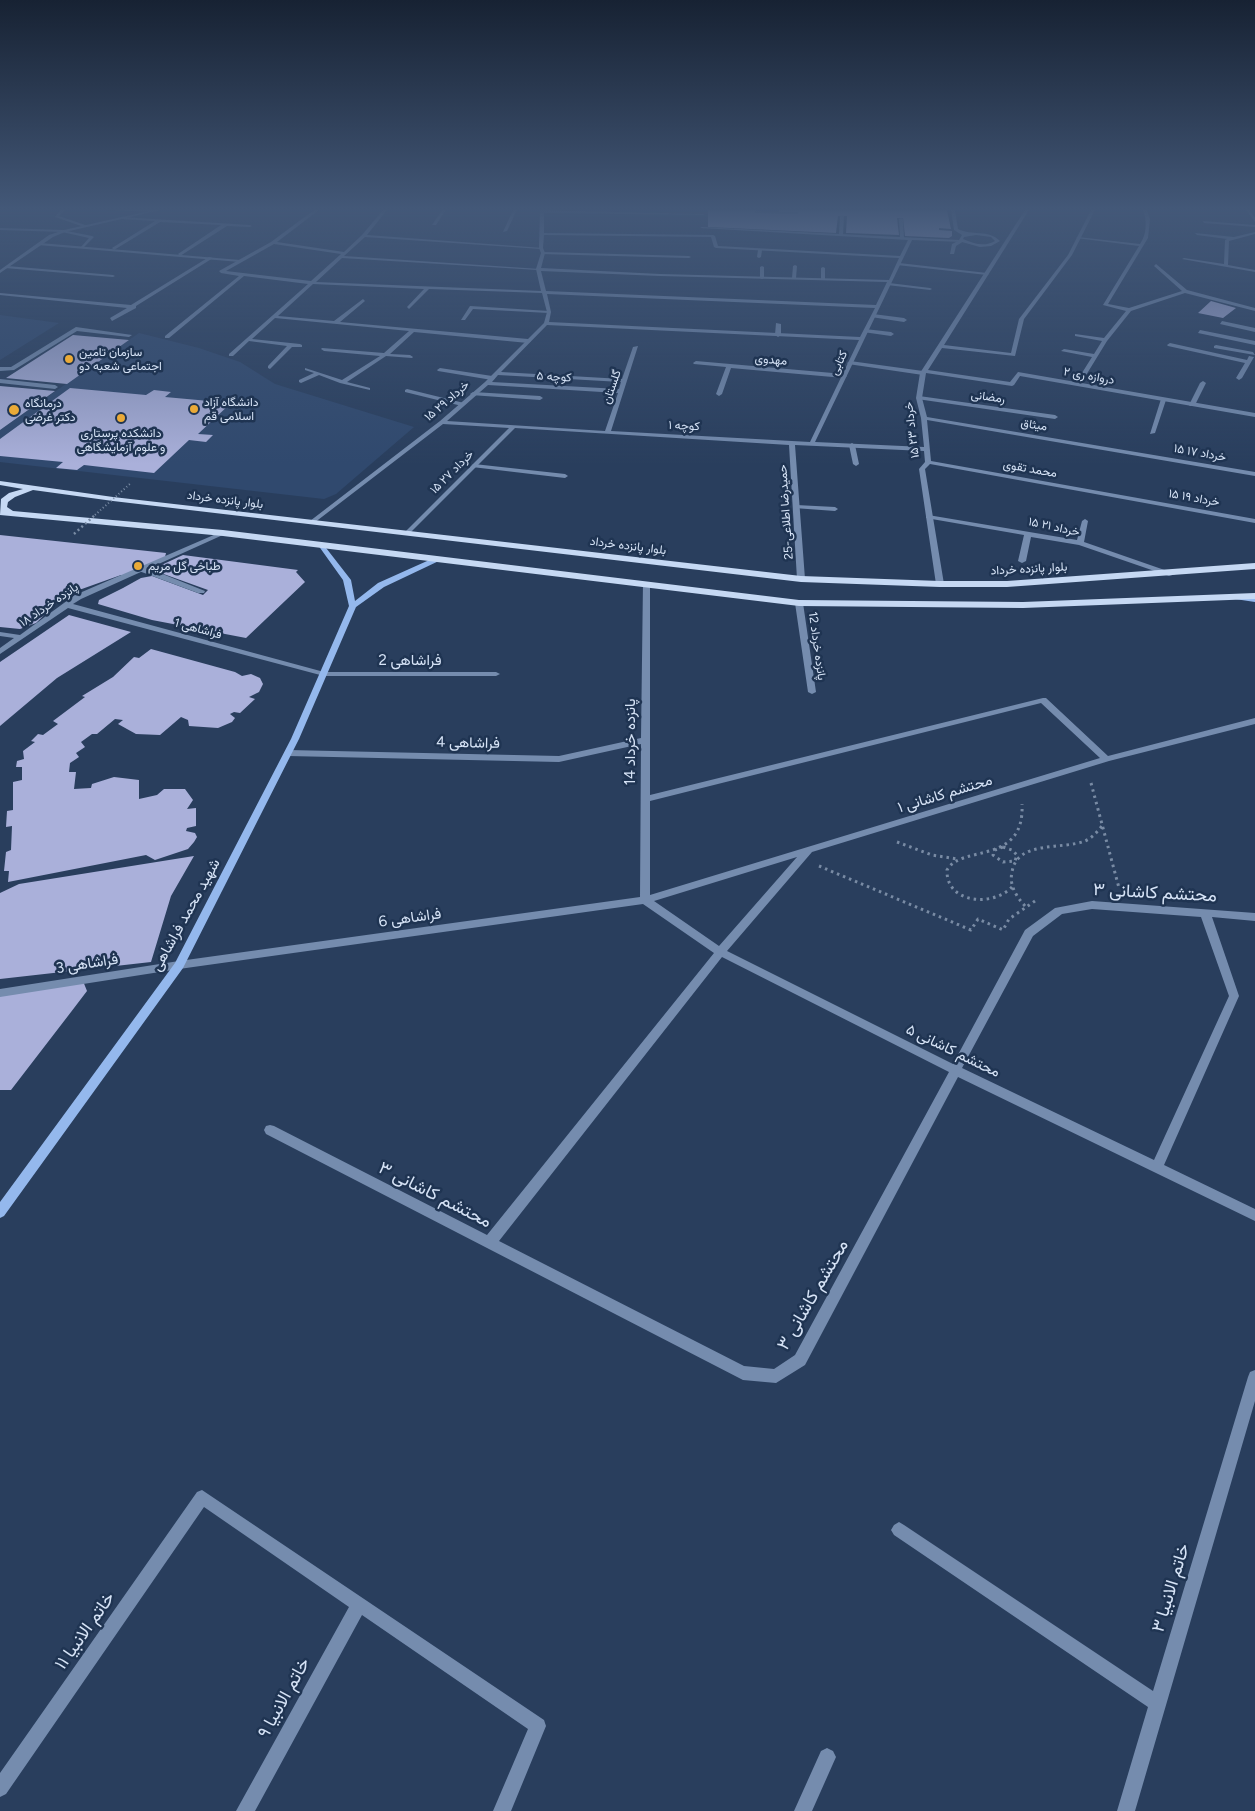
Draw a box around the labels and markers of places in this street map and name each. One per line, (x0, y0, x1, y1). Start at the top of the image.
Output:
place label: سازمان تامین اجتماعی شعبه دو (79, 345, 162, 373)
marker: سازمان تامین اجتماعی شعبه دو (63, 353, 75, 365)
place label: دانشگاه آزاد اسلامی قم (204, 395, 258, 423)
place label: درمانگاه دکتر غرضی (25, 396, 76, 424)
marker: درمانگاه دکتر غرضی (7, 403, 21, 417)
marker: دانشگاه آزاد اسلامی قم (188, 403, 200, 415)
marker: دانشکده پرستاری و علوم آزمایشگاهی (115, 412, 127, 424)
place label: دانشکده پرستاری و علوم آزمایشگاهی (77, 426, 165, 454)
place label: طباخی گل مریم (148, 559, 221, 573)
marker: طباخی گل مریم (132, 560, 144, 572)

